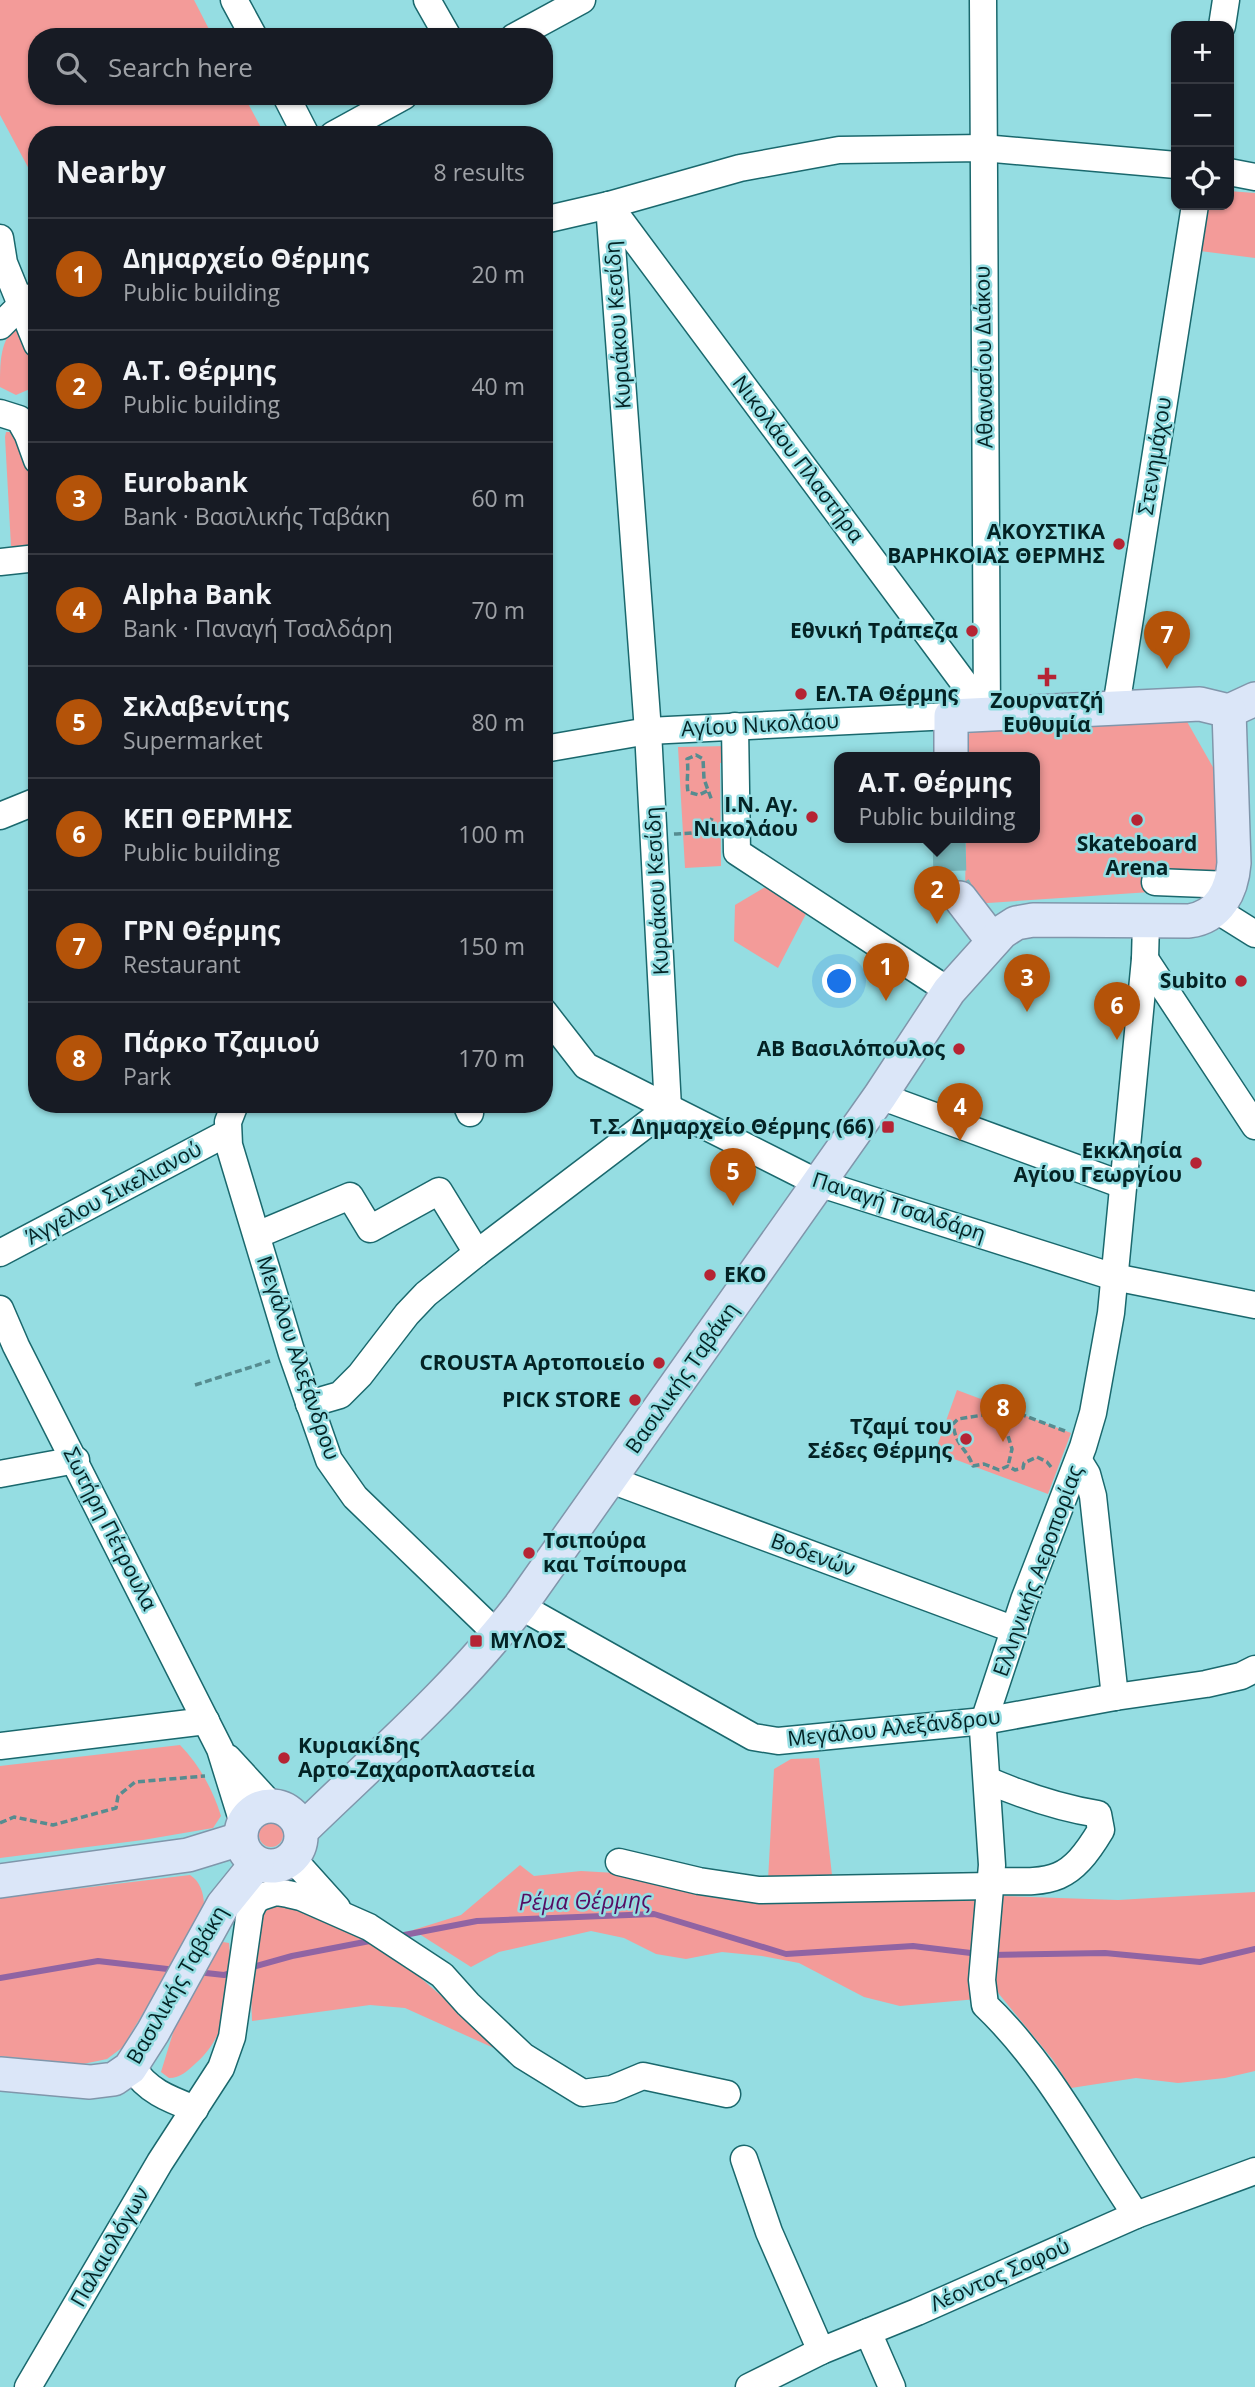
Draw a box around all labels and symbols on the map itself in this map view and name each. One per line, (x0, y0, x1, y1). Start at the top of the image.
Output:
street label: Κυριάκου Κεσίδη (597, 240, 637, 410)
street label: Αθανασίου Διάκου (967, 266, 999, 448)
street label: Νικολάου Πλαστήρα (727, 369, 871, 548)
street label: Στενημάχου (1131, 395, 1177, 517)
place label: ΑΚΟΥΣΤΙΚΑ ΒΑΡΗΚΟΙΑΣ ΘΕΡΜΗΣ (887, 517, 1106, 569)
marker: ΑΚΟΥΣΤΙΚΑ ΒΑΡΗΚΟΙΑΣ ΘΕΡΜΗΣ (1111, 536, 1127, 552)
pin: 7 (1144, 611, 1190, 669)
place label: Εθνική Τράπεζα (790, 616, 958, 644)
marker: Εθνική Τράπεζα (964, 623, 980, 639)
marker: Ζουρνατζή Ευθυμία (1039, 669, 1055, 685)
place label: ΕΛ.ΤΑ Θέρμης (815, 679, 959, 707)
marker: ΕΛ.ΤΑ Θέρμης (793, 686, 809, 702)
place label: Ζουρνατζή Ευθυμία (990, 686, 1104, 738)
street label: Αγίου Νικολάου (680, 706, 840, 742)
place label: Ι.Ν. Αγ. Νικολάου (693, 790, 798, 842)
street label: Κυριάκου Κεσίδη (638, 806, 674, 976)
marker: Ι.Ν. Αγ. Νικολάου (804, 809, 820, 825)
marker: Skateboard Arena (1129, 812, 1145, 828)
place label: Skateboard Arena (1077, 829, 1197, 881)
pin: 2 (914, 866, 960, 924)
pin: 1 (863, 943, 909, 1001)
pin: 3 (1004, 954, 1050, 1012)
your location (822, 964, 856, 998)
place label: Subito (1160, 966, 1227, 994)
marker: Subito (1233, 973, 1249, 989)
pin: 6 (1094, 982, 1140, 1040)
place label: ΑΒ Βασιλόπουλος (757, 1034, 946, 1062)
marker: ΑΒ Βασιλόπουλος (951, 1041, 967, 1057)
pin: 4 (937, 1083, 983, 1141)
place label: Τ.Σ. Δημαρχείο Θέρμης (66) (590, 1112, 874, 1140)
marker: Τ.Σ. Δημαρχείο Θέρμης (66) (880, 1119, 896, 1135)
street label: Άγγελου Σικελιανού (21, 1134, 206, 1250)
place label: Εκκλησία Αγίου Γεωργίου (1013, 1136, 1182, 1188)
pin: 5 (710, 1148, 756, 1206)
marker: Εκκλησία Αγίου Γεωργίου (1188, 1155, 1204, 1171)
street label: Παναγή Τσαλδάρη (809, 1165, 990, 1247)
street label: Μεγάλου Αλεξάνδρου (251, 1252, 347, 1463)
place label: EKO (724, 1260, 766, 1288)
marker: EKO (702, 1267, 718, 1283)
street label: Βασιλικής Ταβάκη (619, 1296, 744, 1459)
place label: CROUSTA Αρτοποιείο (419, 1348, 645, 1376)
marker: CROUSTA Αρτοποιείο (651, 1355, 667, 1371)
pin: 8 (980, 1384, 1026, 1442)
place label: PICK STORE (502, 1385, 621, 1413)
marker: PICK STORE (627, 1392, 643, 1408)
place label: Τζαμί του Σέδες Θέρμης (808, 1412, 953, 1464)
marker: Τζαμί του Σέδες Θέρμης (958, 1431, 974, 1447)
street label: Σωτήρη Πέτρουλα (58, 1442, 164, 1615)
street label: Ελληνικής Αεροπορίας (986, 1461, 1088, 1680)
place label: Τσιπούρα και Τσίπουρα (543, 1526, 687, 1578)
street label: Βοδενών (767, 1526, 859, 1582)
marker: Τσιπούρα και Τσίπουρα (521, 1545, 537, 1561)
place label: ΜΥΛΟΣ (490, 1626, 566, 1654)
marker: ΜΥΛΟΣ (468, 1633, 484, 1649)
street label: Μεγάλου Αλεξάνδρου (786, 1702, 1002, 1752)
place label: Κυριακίδης Αρτο-Ζαχαροπλαστεία (298, 1731, 536, 1783)
marker: Κυριακίδης Αρτο-Ζαχαροπλαστεία (276, 1750, 292, 1766)
water label: Ρέμα Θέρμης (518, 1883, 652, 1917)
street label: Βασιλικής Ταβάκη (119, 1900, 233, 2069)
street label: Παλαιολόγων (63, 2181, 155, 2312)
street label: Λέοντος Σοφού (925, 2231, 1074, 2317)

